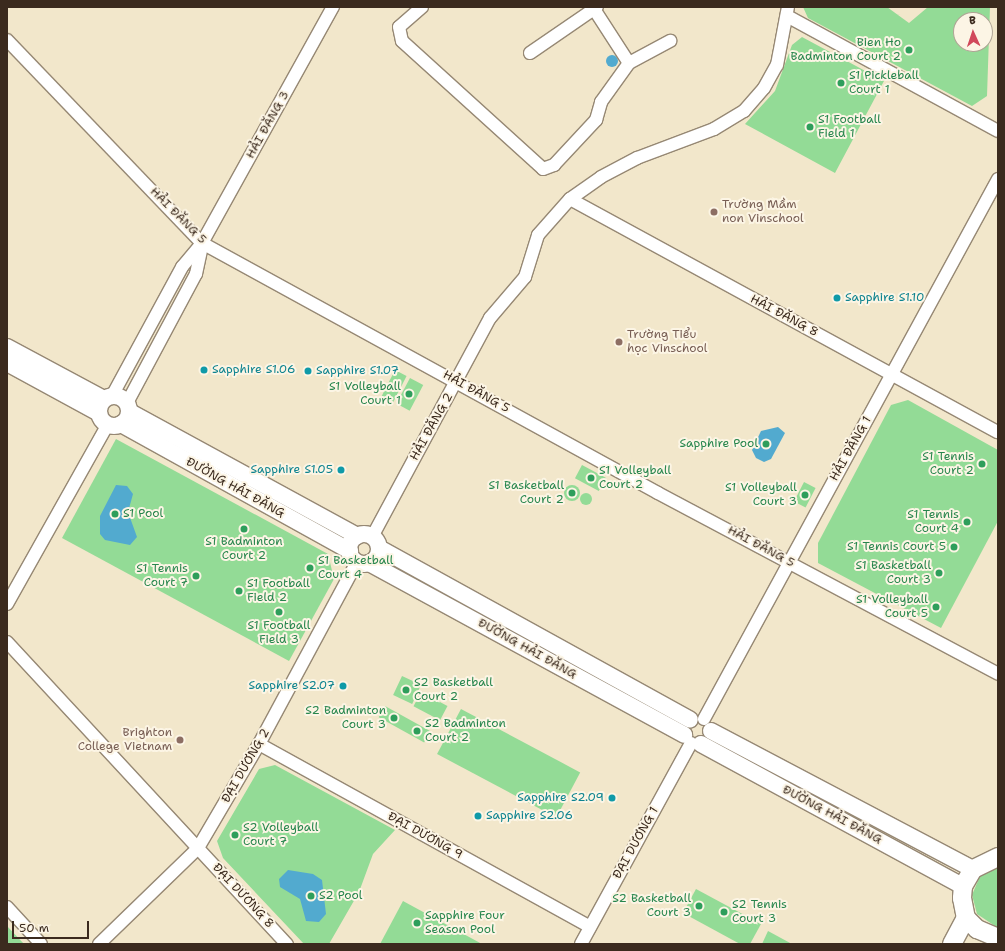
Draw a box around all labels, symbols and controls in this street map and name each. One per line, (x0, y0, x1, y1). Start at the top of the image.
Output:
north arrow (953, 12, 993, 52)
text: B (969, 13, 976, 28)
place label: Bien Ho Badminton Court 2 (791, 36, 901, 64)
marker: Bien Ho Badminton Court 2 (904, 45, 914, 55)
place label: S1 Pickleball Court 1 (849, 69, 919, 97)
marker: S1 Pickleball Court 1 (836, 78, 846, 88)
street label: HẢI ĐĂNG 3 (244, 89, 292, 161)
place label: S1 Football Field 1 (818, 113, 881, 141)
marker: S1 Football Field 1 (805, 122, 815, 132)
street label: HẢI ĐĂNG 5 (147, 185, 209, 247)
place label: Trường Mầm non Vinschool (722, 198, 804, 226)
marker: Trường Mầm non Vinschool (709, 207, 719, 217)
place label: Sapphire S1.10 (845, 291, 924, 305)
street label: HẢI ĐĂNG 8 (748, 292, 820, 340)
marker: Sapphire S1.10 (832, 293, 842, 303)
place label: Trường Tiểu học Vinschool (627, 328, 707, 356)
marker: Trường Tiểu học Vinschool (614, 337, 624, 347)
place label: Sapphire S1.06 (212, 363, 295, 377)
place label: Sapphire S1.07 (316, 364, 399, 378)
marker: Sapphire S1.06 (199, 365, 209, 375)
marker: Sapphire S1.07 (303, 366, 313, 376)
street label: HẢI ĐĂNG 5 (440, 368, 512, 416)
place label: S1 Volleyball Court 1 (329, 380, 401, 408)
marker: S1 Volleyball Court 1 (404, 389, 414, 399)
street label: HẢI ĐĂNG 2 (408, 391, 456, 463)
street label: HẢI ĐĂNG 1 (827, 414, 875, 484)
place label: Sapphire Pool (679, 437, 758, 451)
marker: Sapphire Pool (761, 439, 771, 449)
place label: S1 Tennis Court 2 (922, 450, 974, 478)
street label: ĐƯỜNG HẢI ĐĂNG (183, 455, 287, 521)
marker: S1 Tennis Court 2 (977, 459, 987, 469)
place label: Sapphire S1.05 (251, 463, 333, 477)
place label: S1 Volleyball Court 2 (599, 464, 671, 492)
marker: Sapphire S1.05 (336, 465, 346, 475)
marker: S1 Volleyball Court 2 (586, 473, 596, 483)
place label: S1 Basketball Court 2 (489, 479, 564, 507)
place label: S1 Volleyball Court 3 (725, 481, 797, 509)
marker: S1 Basketball Court 2 (567, 488, 577, 498)
marker: S1 Volleyball Court 3 (800, 490, 810, 500)
place label: S1 Pool (123, 507, 163, 521)
place label: S1 Tennis Court 4 (907, 508, 959, 536)
marker: S1 Pool (110, 509, 120, 519)
marker: S1 Tennis Court 4 (962, 517, 972, 527)
street label: HẢI ĐĂNG 5 (725, 523, 797, 571)
marker: S1 Badminton Court 2 (239, 524, 249, 534)
place label: S1 Badminton Court 2 (205, 535, 283, 563)
place label: S1 Tennis Court 5 (847, 540, 946, 554)
marker: S1 Tennis Court 5 (949, 542, 959, 552)
place label: S1 Basketball Court 4 (318, 554, 393, 582)
place label: S1 Basketball Court 3 (856, 559, 931, 587)
place label: S1 Tennis Court 7 (136, 562, 188, 590)
marker: S1 Basketball Court 4 (305, 563, 315, 573)
marker: S1 Basketball Court 3 (934, 568, 944, 578)
marker: S1 Tennis Court 7 (191, 571, 201, 581)
place label: S1 Football Field 2 (247, 577, 310, 605)
marker: S1 Football Field 2 (234, 586, 244, 596)
place label: S1 Volleyball Court 5 (856, 593, 928, 621)
marker: S1 Volleyball Court 5 (931, 602, 941, 612)
marker: S1 Football Field 3 (274, 607, 284, 617)
street label: ĐƯỜNG HẢI ĐĂNG (475, 616, 579, 682)
place label: S1 Football Field 3 (248, 619, 310, 647)
place label: S2 Basketball Court 2 (414, 676, 493, 704)
place label: Sapphire S2.07 (248, 679, 335, 693)
marker: Sapphire S2.07 (338, 681, 348, 691)
marker: S2 Basketball Court 2 (401, 685, 411, 695)
place label: S2 Badminton Court 3 (305, 704, 386, 732)
marker: S2 Badminton Court 3 (389, 713, 399, 723)
place label: S2 Badminton Court 2 (425, 717, 506, 745)
place label: Brighton College Vietnam (78, 726, 172, 754)
street label: ĐẠI DƯƠNG 2 (219, 726, 273, 806)
marker: S2 Badminton Court 2 (412, 726, 422, 736)
marker: Brighton College Vietnam (175, 735, 185, 745)
street label: ĐƯỜNG HẢI ĐĂNG (780, 783, 884, 847)
place label: Sapphire S2.09 (517, 791, 604, 805)
marker: Sapphire S2.09 (607, 793, 617, 803)
street label: ĐẠI DƯƠNG 1 (610, 805, 662, 881)
place label: Sapphire S2.06 (486, 809, 573, 823)
street label: ĐẠI DƯƠNG 9 (385, 810, 465, 862)
marker: Sapphire S2.06 (473, 811, 483, 821)
place label: S2 Volleyball Court 7 (243, 821, 318, 849)
marker: S2 Volleyball Court 7 (230, 830, 240, 840)
street label: ĐẠI DƯƠNG 8 (209, 861, 277, 931)
place label: S2 Pool (319, 889, 362, 903)
marker: S2 Pool (306, 891, 316, 901)
place label: S2 Basketball Court 3 (612, 892, 691, 920)
place label: S2 Tennis Court 3 (732, 898, 787, 926)
marker: S2 Basketball Court 3 (694, 901, 704, 911)
marker: S2 Tennis Court 3 (719, 907, 729, 917)
place label: Sapphire Four Season Pool (425, 909, 505, 937)
scale bar (14, 913, 91, 939)
marker: Sapphire Four Season Pool (412, 918, 422, 928)
text: 50 m (19, 920, 49, 936)

